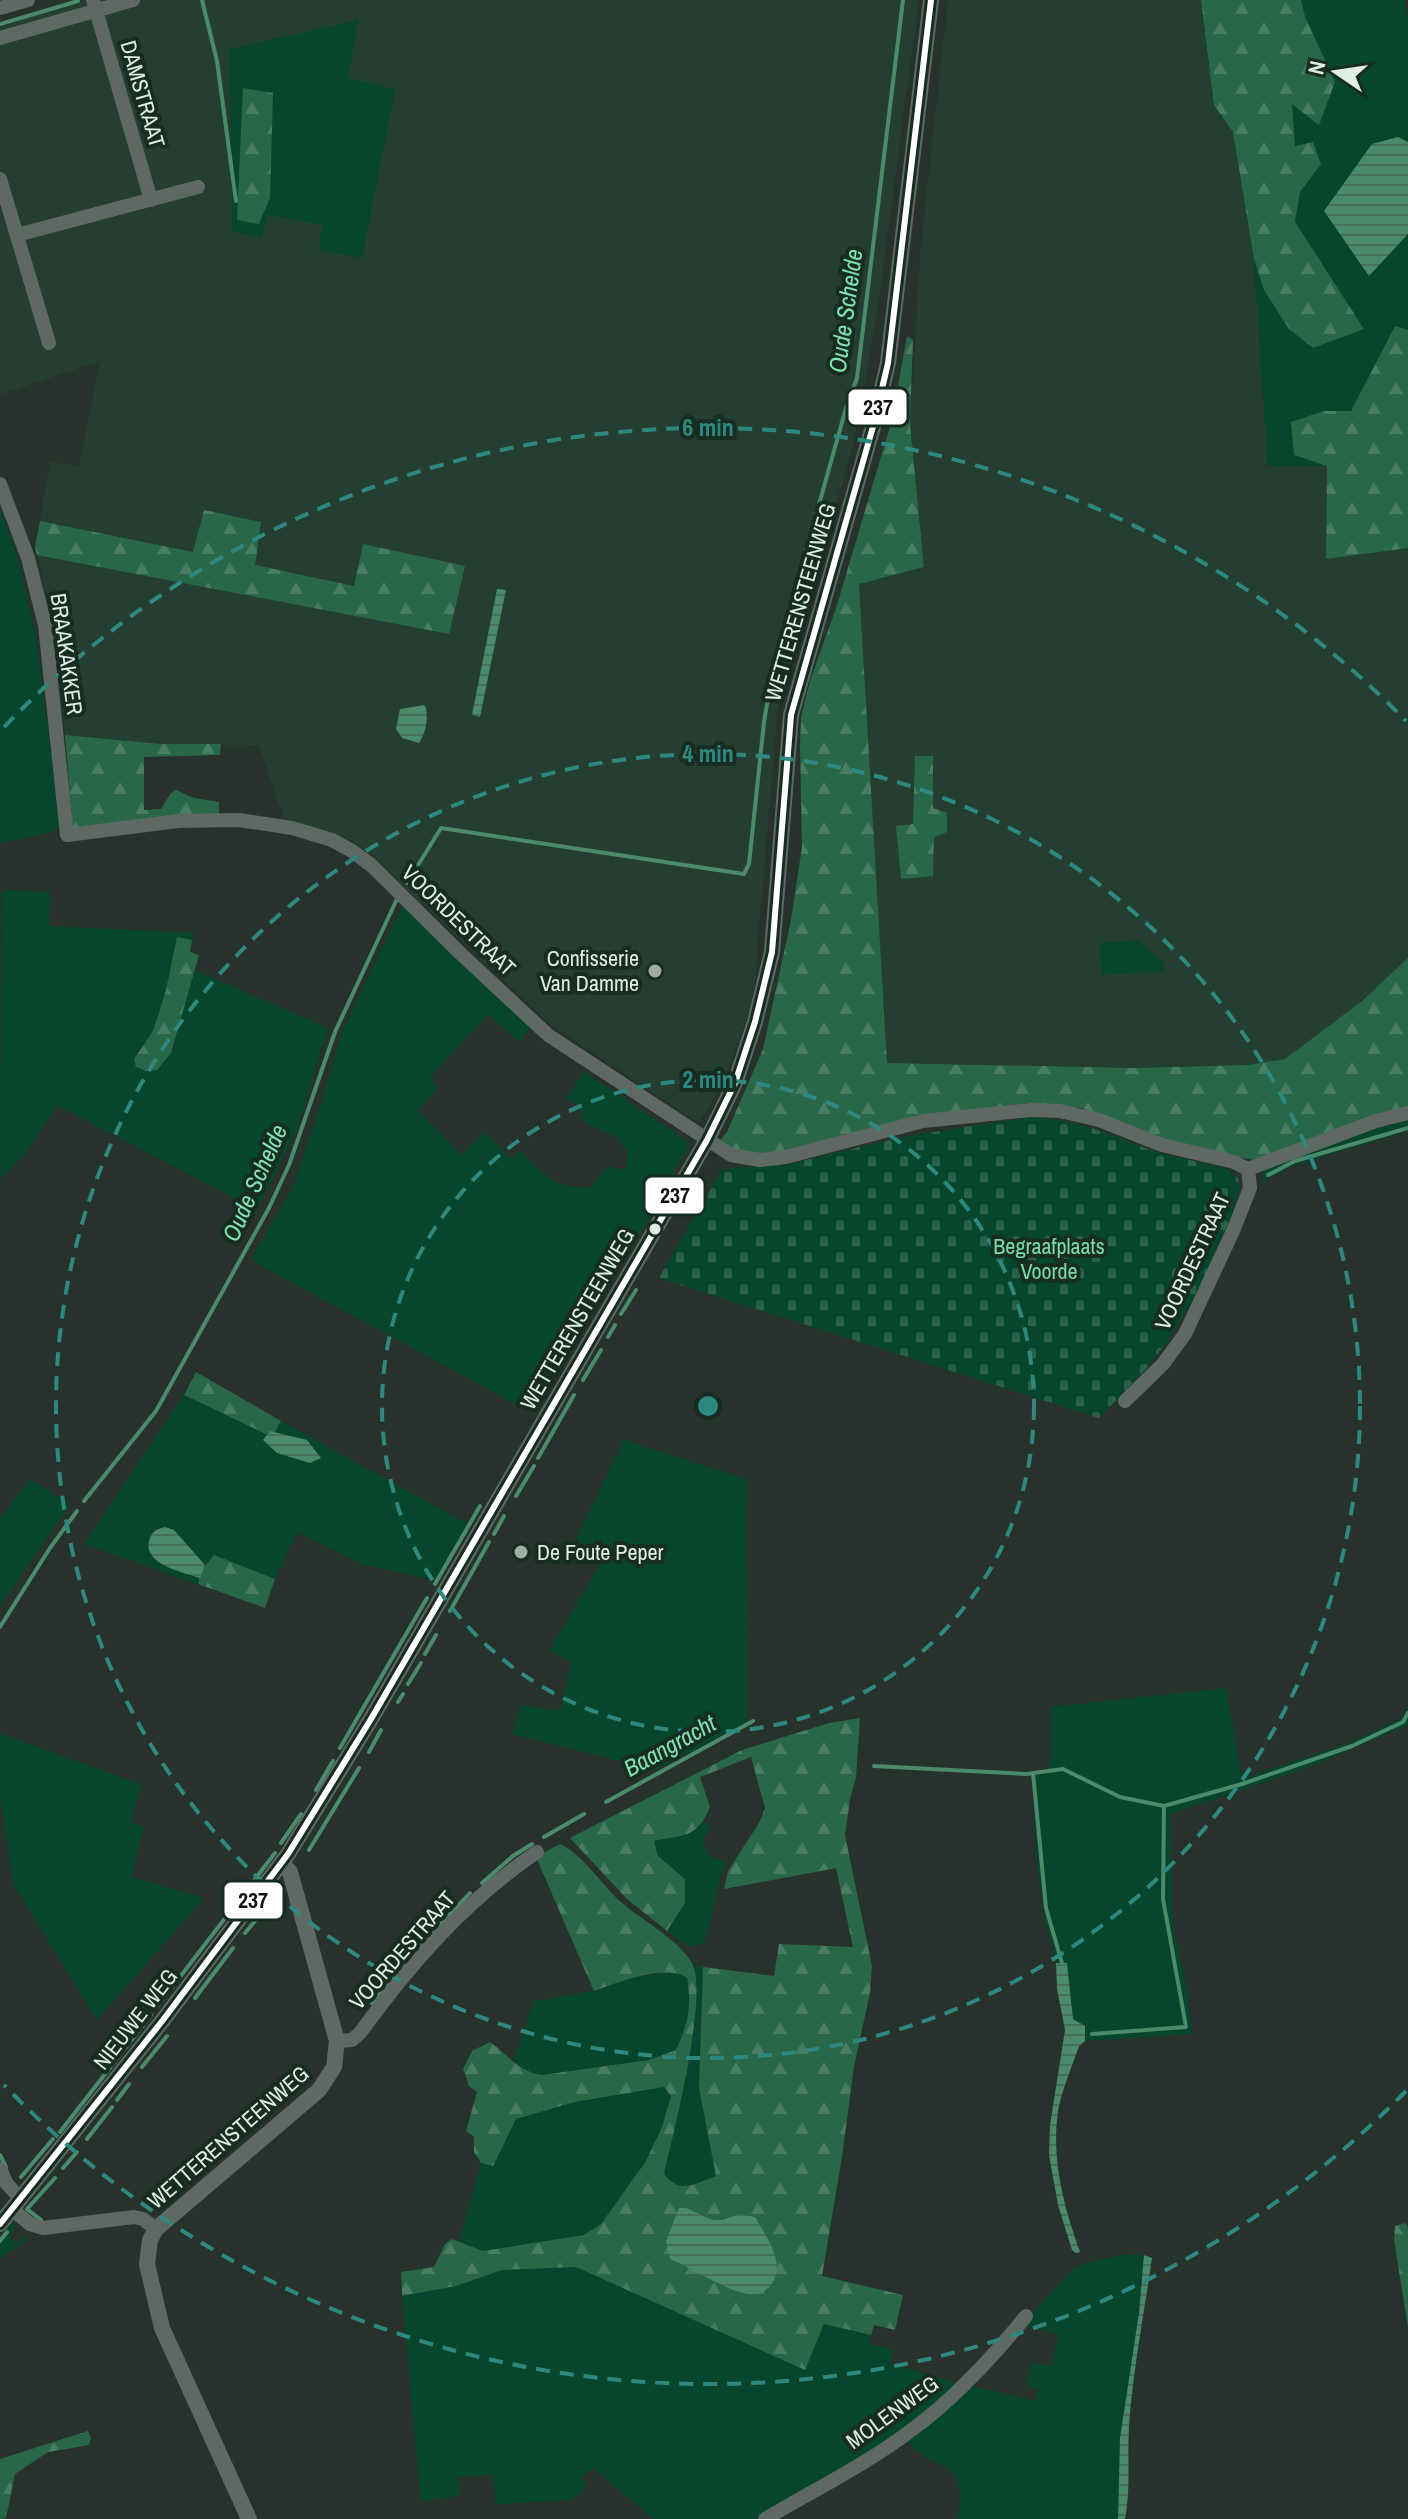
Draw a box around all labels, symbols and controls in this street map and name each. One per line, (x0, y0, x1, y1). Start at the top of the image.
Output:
north arrow (1296, 32, 1376, 112)
street label: DAMSTRAAT (113, 37, 173, 151)
text: N (1300, 58, 1333, 77)
water label: Oude Schelde (820, 247, 870, 375)
line badge: 237 (847, 388, 908, 426)
text: 237 (863, 392, 893, 422)
text: 6 min (682, 411, 734, 443)
street label: WETTERENSTEENWEG (757, 500, 843, 704)
street label: BRAAKAKKER (44, 591, 90, 717)
text: 4 min (682, 737, 734, 769)
street label: VOORDESTRAAT (395, 858, 523, 982)
place label: Confisserie Van Damme (540, 943, 639, 998)
marker: Confisserie Van Damme (646, 962, 664, 980)
text: 2 min (682, 1063, 734, 1095)
water label: Oude Schelde (214, 1119, 294, 1246)
line badge: 237 (644, 1176, 705, 1215)
text: 237 (660, 1180, 690, 1210)
street label: VOORDESTRAAT (1147, 1188, 1237, 1334)
unlabelled marker (647, 1221, 663, 1237)
street label: WETTERENSTEENWEG (513, 1223, 641, 1415)
park label: Begraafplaats Voorde (993, 1231, 1105, 1286)
centre of rings (694, 1392, 722, 1420)
place label: De Foute Peper (537, 1537, 663, 1567)
marker: De Foute Peper (512, 1543, 530, 1561)
water label: Baangracht (618, 1706, 722, 1784)
line badge: 237 (223, 1881, 284, 1920)
street label: VOORDESTRAAT (342, 1884, 462, 2016)
text: 237 (238, 1885, 268, 1915)
street label: NIEUWE WEG (86, 1962, 184, 2076)
street label: WETTERENSTEENWEG (141, 2059, 315, 2215)
street label: MOLENWEG (840, 2368, 944, 2456)

